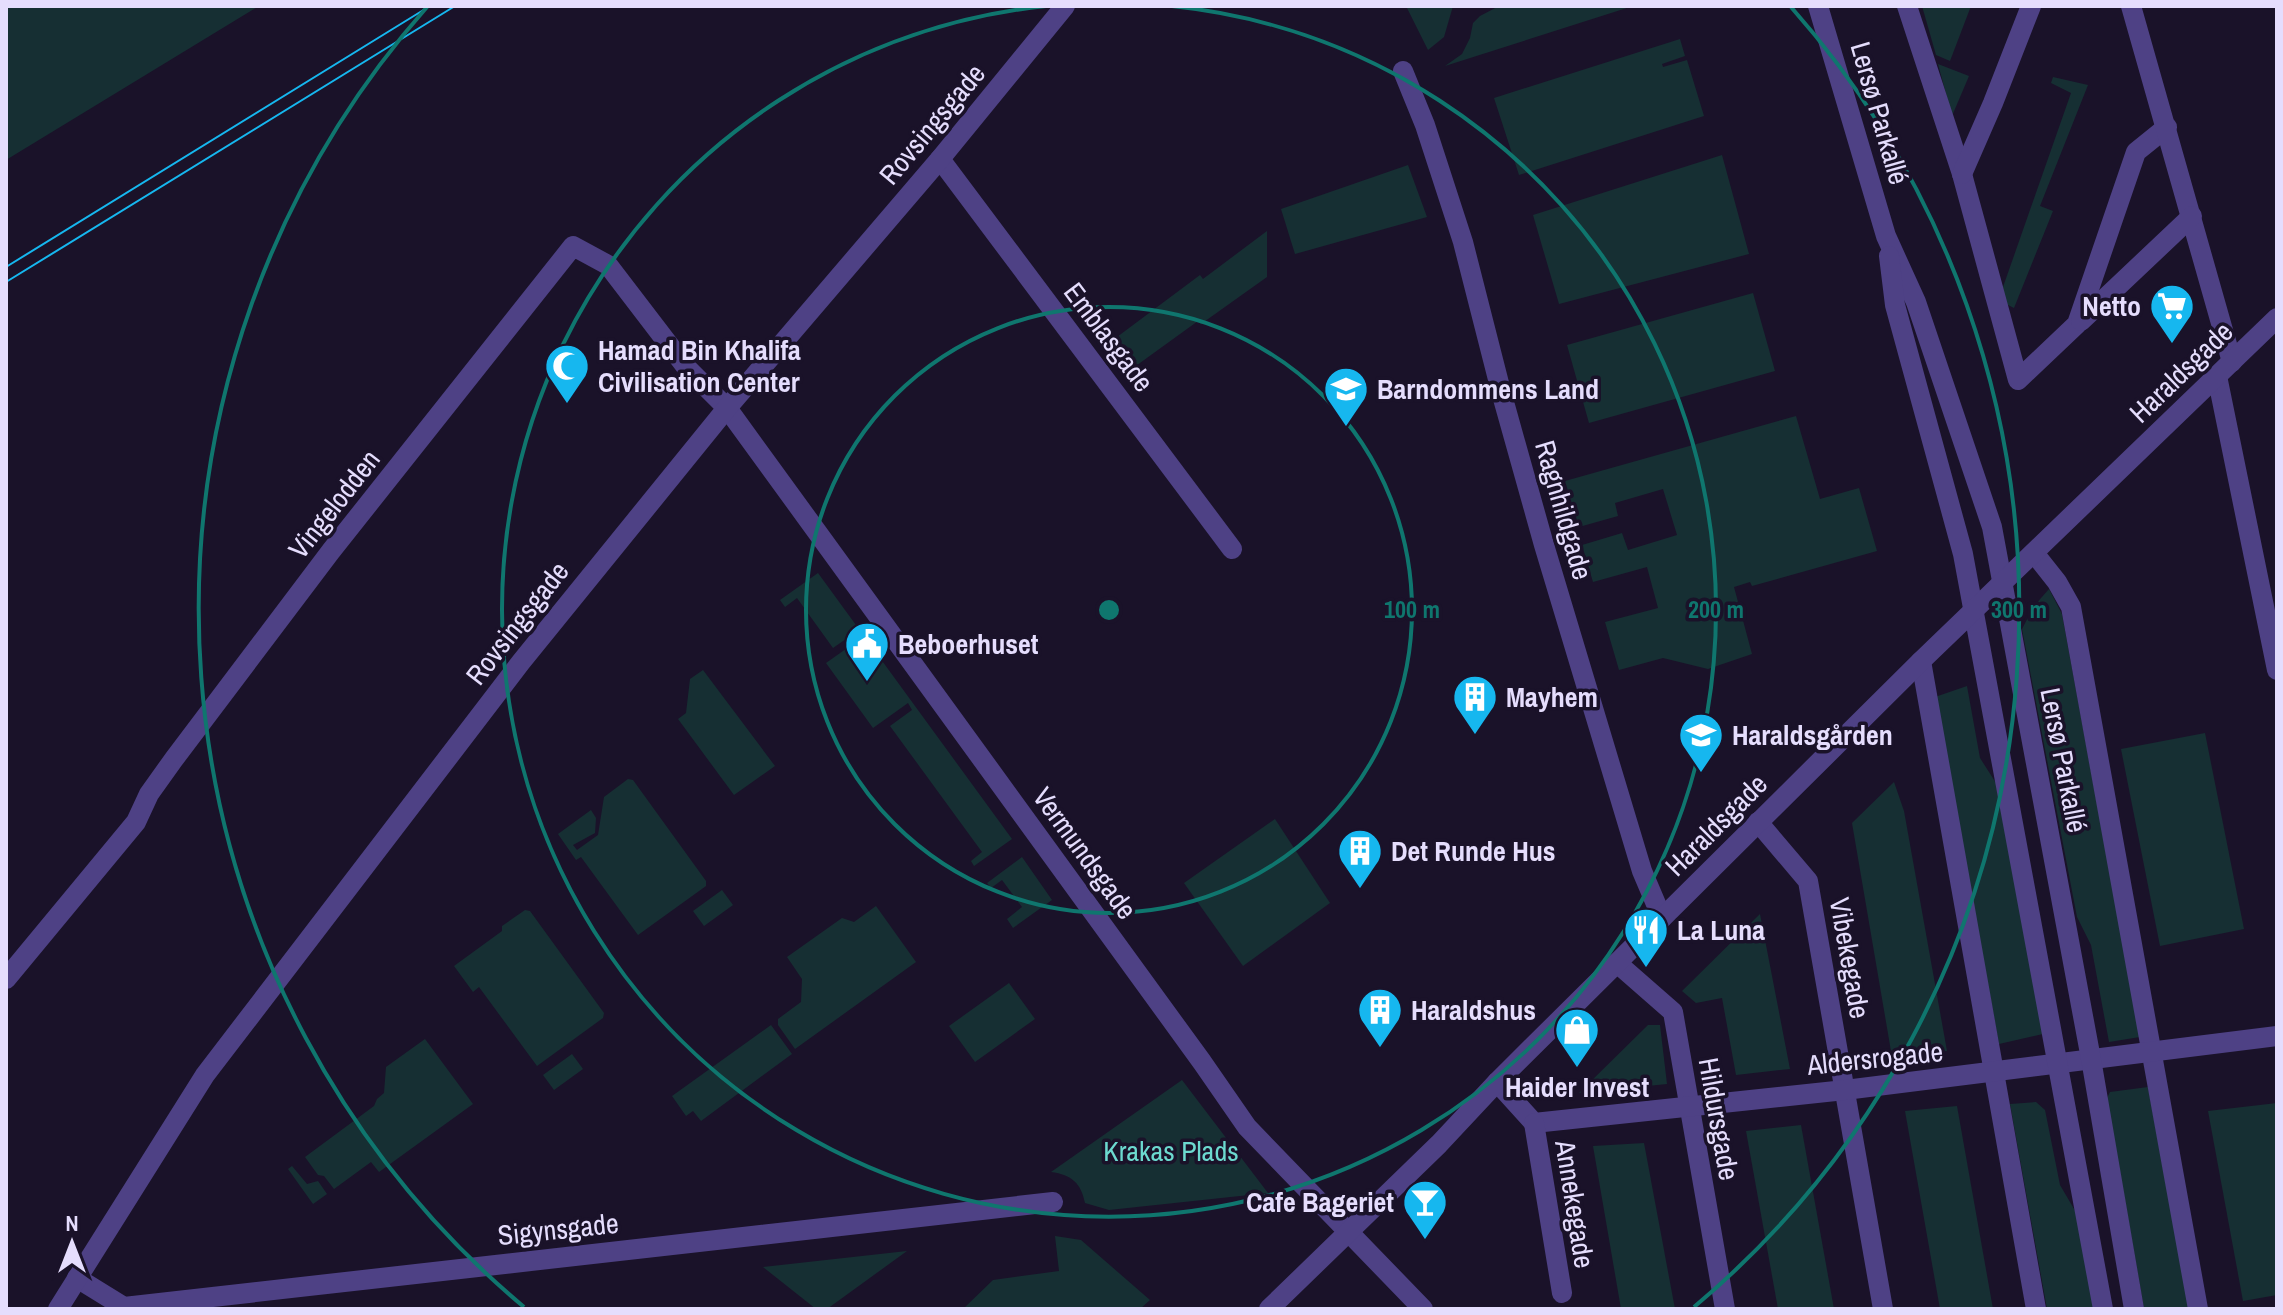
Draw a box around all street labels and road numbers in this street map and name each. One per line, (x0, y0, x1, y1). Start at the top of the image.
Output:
street label: Lersø Parkallé (1842, 37, 1918, 189)
street label: Rovsingsgade (870, 56, 994, 192)
street label: Emblasgade (1055, 275, 1163, 399)
street label: Haraldsgade (2121, 313, 2241, 431)
street label: Ragnhildgade (1526, 436, 1602, 584)
street label: Vingelodden (279, 442, 389, 566)
street label: Rovsingsgade (457, 553, 577, 693)
street label: Lersø Parkallé (2031, 684, 2097, 836)
street label: Haraldsgade (1657, 766, 1775, 884)
street label: Vermundsgade (1024, 779, 1146, 927)
street label: Vibekegade (1821, 895, 1879, 1021)
street label: Aldersrogade (1804, 1032, 1945, 1084)
street label: Hildursgade (1690, 1055, 1748, 1183)
street label: Annekegade (1546, 1136, 1604, 1271)
street label: Sigynsgade (496, 1204, 620, 1254)

